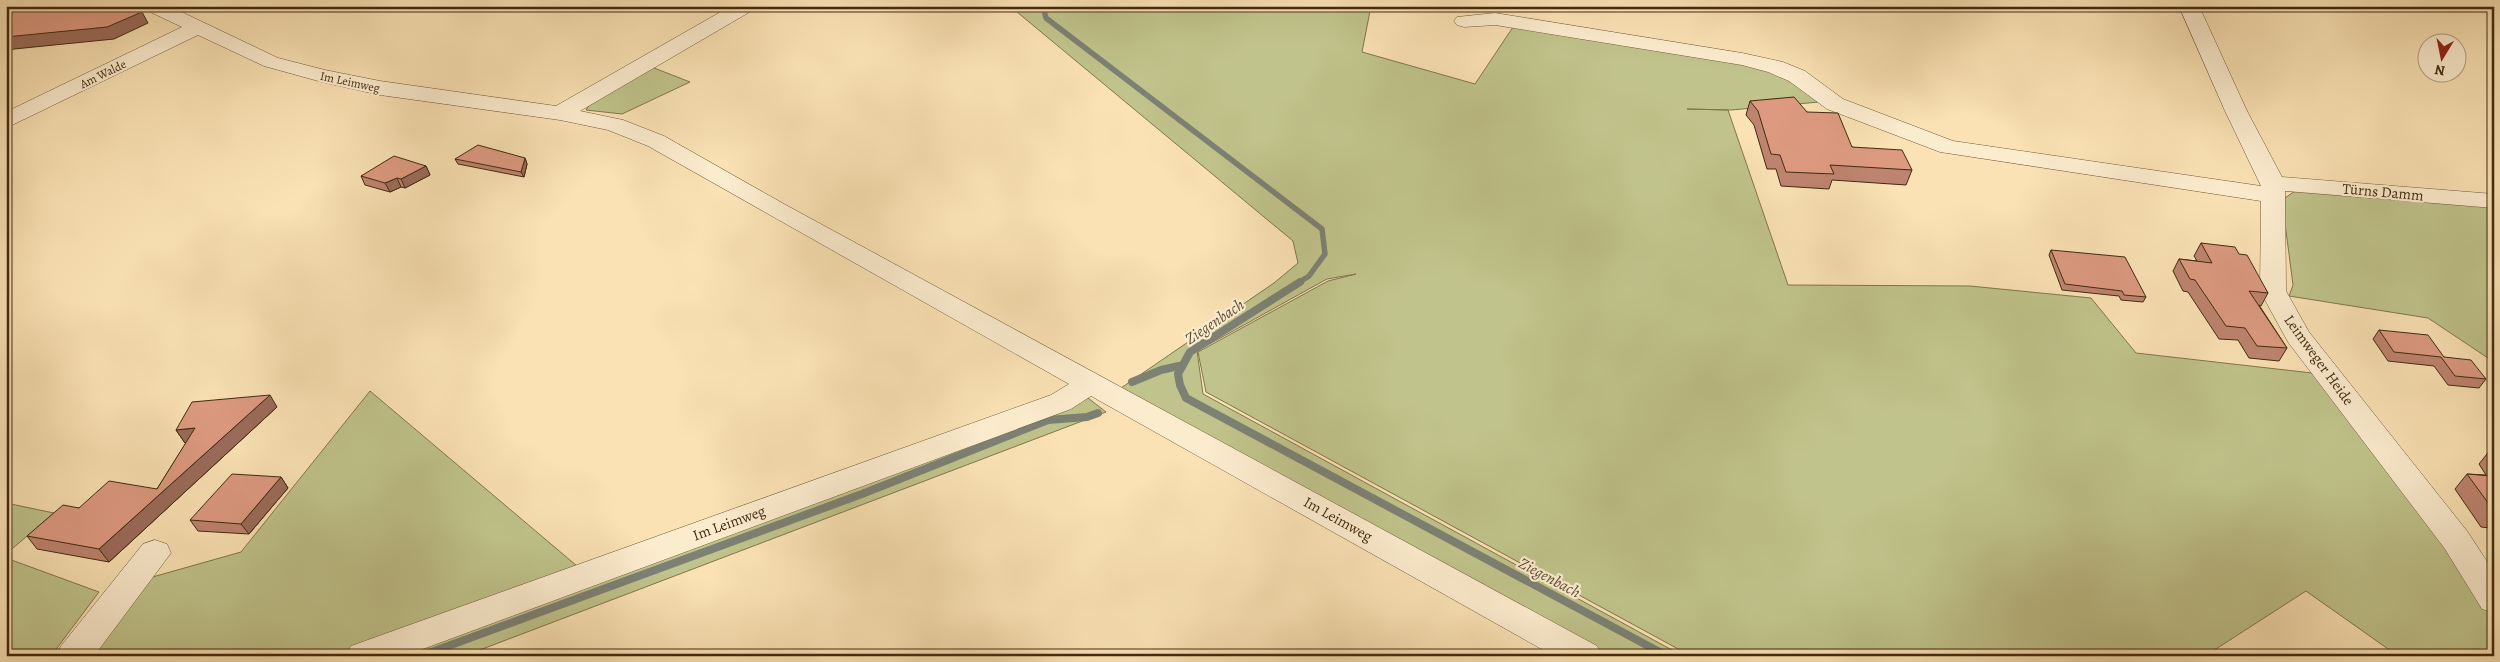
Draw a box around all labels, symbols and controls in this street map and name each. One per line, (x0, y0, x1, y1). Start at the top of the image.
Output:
north arrow (2418, 32, 2468, 82)
street label: Am Walde (76, 56, 129, 93)
text: N (2433, 60, 2447, 81)
street label: Im Leimweg (319, 68, 381, 96)
street label: Türns Damm (2342, 178, 2425, 206)
water label: Ziegenbach (1181, 294, 1249, 350)
street label: Leimweger Heide (2279, 311, 2359, 410)
street label: Im Leimweg (1300, 492, 1376, 546)
street label: Im Leimweg (690, 500, 769, 545)
water label: Ziegenbach (1515, 552, 1585, 603)

